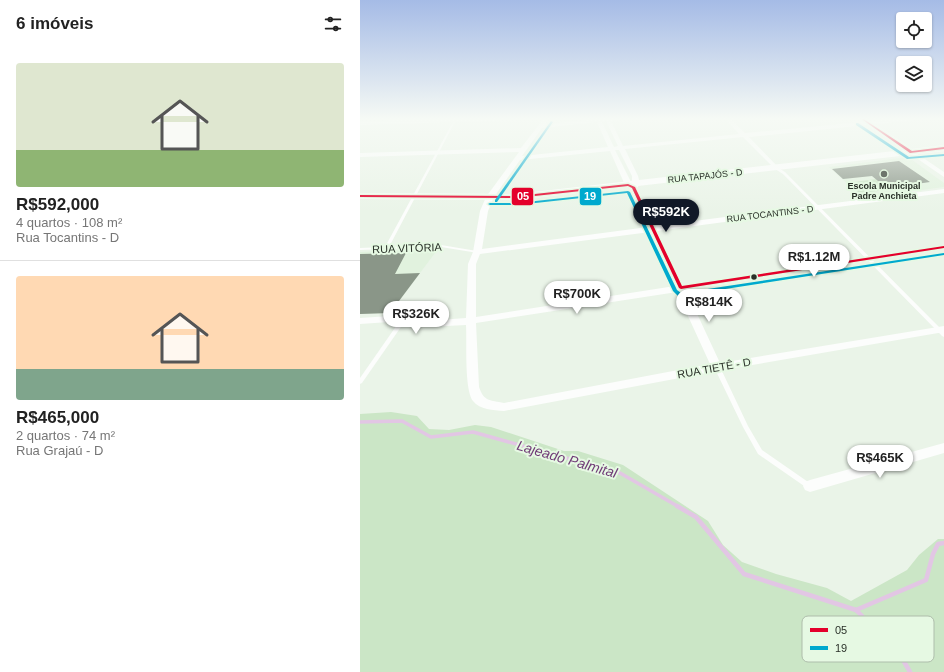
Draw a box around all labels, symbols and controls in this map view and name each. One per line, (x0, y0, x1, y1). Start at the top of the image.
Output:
map controls (896, 12, 932, 92)
button: locate (896, 12, 932, 48)
icon: filters (322, 13, 344, 35)
text: 6 imóveis (16, 14, 94, 33)
button: layers (896, 56, 932, 92)
icon: home (144, 89, 216, 161)
street label: RUA TAPAJÓS - D (667, 167, 743, 185)
marker: Escola Municipal Padre Anchieta (879, 169, 889, 179)
place label: Escola Municipal Padre Anchieta (847, 181, 921, 201)
line badge: 05 (511, 187, 534, 206)
line badge: 19 (579, 187, 602, 206)
text: 05 (517, 190, 529, 202)
text: 19 (584, 190, 596, 202)
text: R$592,000 (16, 195, 99, 214)
pin: R$592K (633, 199, 699, 233)
text: R$592K (642, 204, 690, 219)
street label: RUA TOCANTINS - D (726, 204, 814, 224)
text: 4 quartos · 108 m² (16, 215, 122, 230)
text: Rua Tocantins - D (16, 230, 119, 245)
street label: RUA VITÓRIA (372, 241, 443, 255)
pin: R$1.12M (777, 244, 851, 278)
text: R$1.12M (788, 249, 840, 264)
unlabelled marker (749, 272, 759, 282)
pin: R$700K (544, 281, 610, 315)
text: R$700K (553, 286, 601, 301)
pin: R$814K (676, 289, 742, 323)
text: R$814K (685, 294, 733, 309)
pin: R$326K (383, 301, 449, 335)
icon: home (144, 302, 216, 374)
text: R$326K (392, 306, 440, 321)
street label: RUA TIETÊ - D (676, 356, 752, 380)
text: R$465,000 (16, 408, 99, 427)
text: 2 quartos · 74 m² (16, 428, 115, 443)
water label: Lajeado Palmital (515, 437, 620, 481)
text: Rua Grajaú - D (16, 443, 103, 458)
pin: R$465K (847, 445, 913, 479)
text: R$465K (856, 450, 904, 465)
legend (802, 616, 934, 662)
text: 05 (835, 624, 847, 636)
text: 19 (835, 642, 847, 654)

